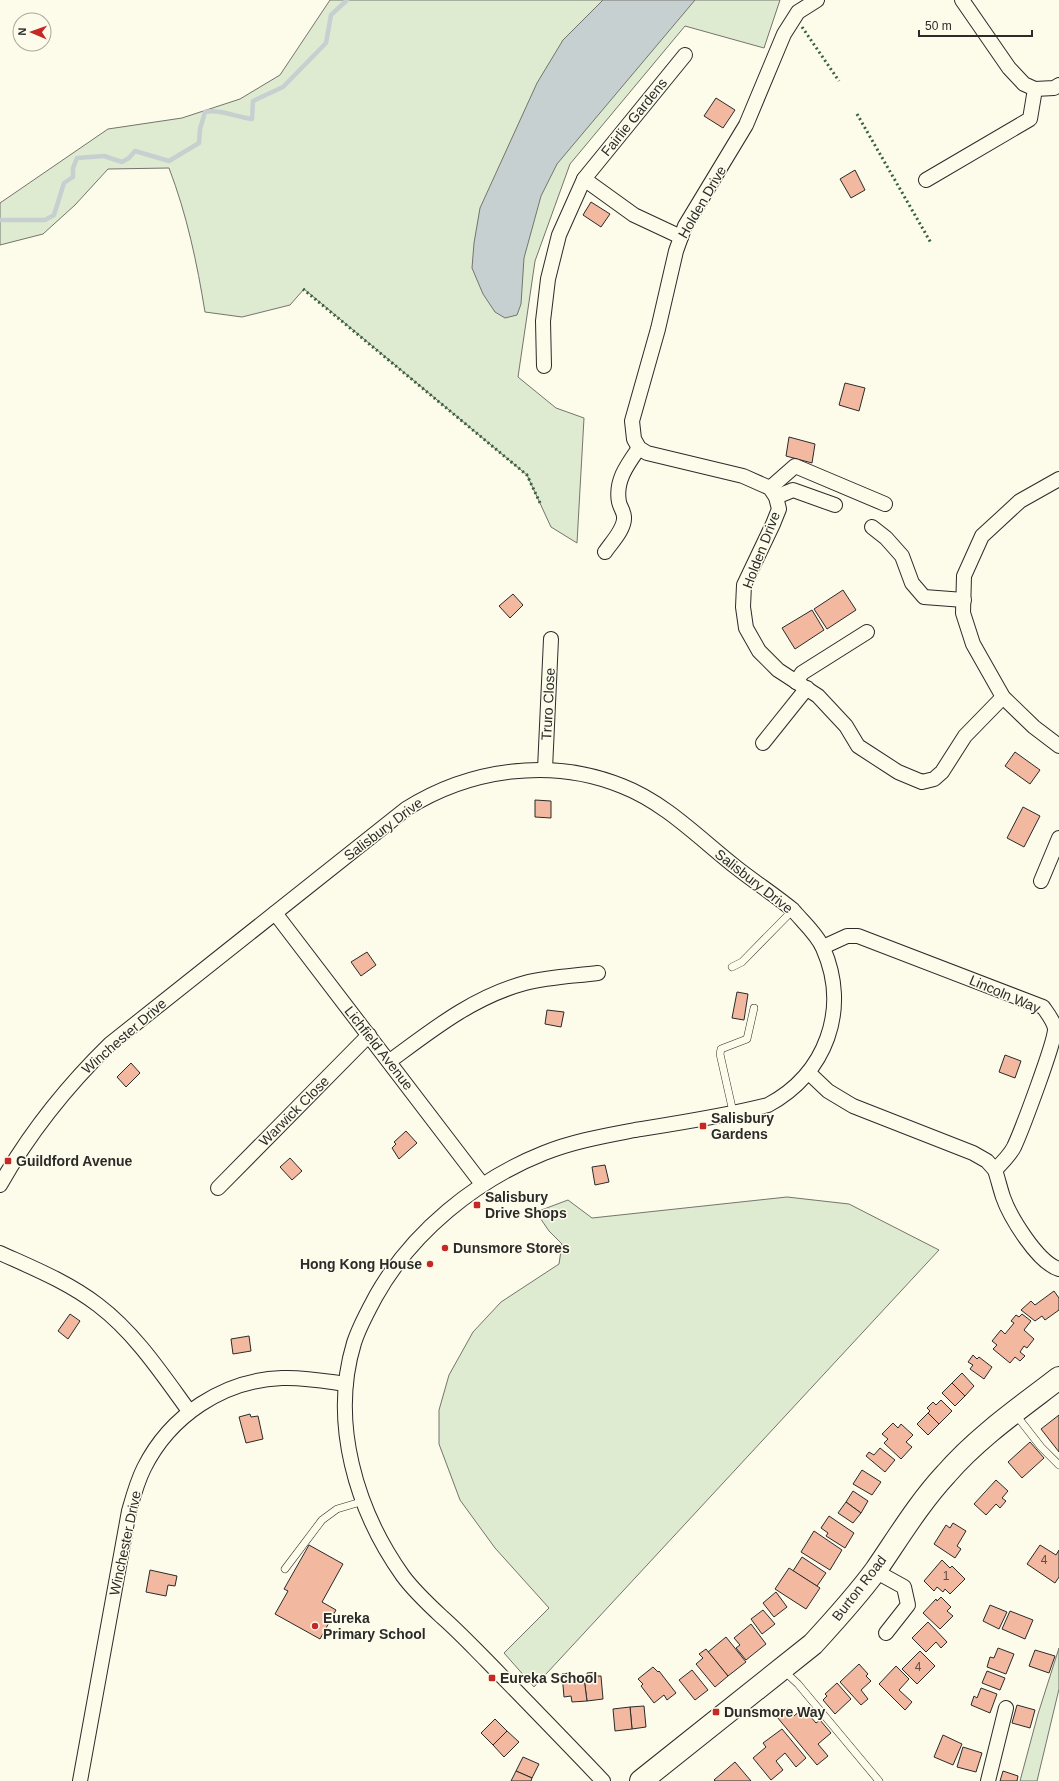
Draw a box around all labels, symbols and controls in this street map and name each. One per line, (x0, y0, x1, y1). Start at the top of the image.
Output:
north arrow (12, 12, 52, 52)
scale bar (919, 12, 1032, 38)
text: 50 m (925, 19, 952, 33)
text: N (16, 27, 28, 36)
street label: Fairlie Gardens (598, 75, 670, 159)
street label: Holden Drive (675, 163, 729, 241)
street label: Holden Drive (739, 509, 783, 591)
street label: Truro Close (538, 667, 558, 741)
street label: Salisbury Drive (341, 794, 426, 864)
street label: Salisbury Drive (712, 846, 796, 916)
street label: Lincoln Way (967, 972, 1043, 1016)
street label: Winchester Drive (79, 995, 170, 1077)
street label: Lichfield Avenue (341, 1003, 417, 1093)
street label: Warwick Close (256, 1073, 332, 1149)
place label: Salisbury Gardens (711, 1110, 774, 1142)
marker: Salisbury Gardens (698, 1121, 708, 1131)
place label: Guildford Avenue (16, 1153, 133, 1169)
marker: Guildford Avenue (3, 1156, 13, 1166)
place label: Salisbury Drive Shops (485, 1189, 567, 1221)
marker: Salisbury Drive Shops (472, 1200, 482, 1210)
place label: Dunsmore Stores (453, 1240, 570, 1256)
marker: Dunsmore Stores (440, 1243, 450, 1253)
place label: Hong Kong House (300, 1256, 422, 1272)
marker: Hong Kong House (425, 1259, 435, 1269)
street label: Winchester Drive (106, 1489, 144, 1597)
street label: Burton Road (828, 1552, 890, 1624)
house number: 4 (1041, 1553, 1048, 1567)
house number: 1 (943, 1569, 950, 1583)
place label: Eureka Primary School (323, 1610, 426, 1642)
marker: Eureka Primary School (310, 1621, 320, 1631)
house number: 4 (915, 1660, 922, 1674)
place label: Eureka School (500, 1670, 597, 1686)
marker: Eureka School (487, 1673, 497, 1683)
place label: Dunsmore Way (724, 1704, 826, 1720)
marker: Dunsmore Way (711, 1707, 721, 1717)

